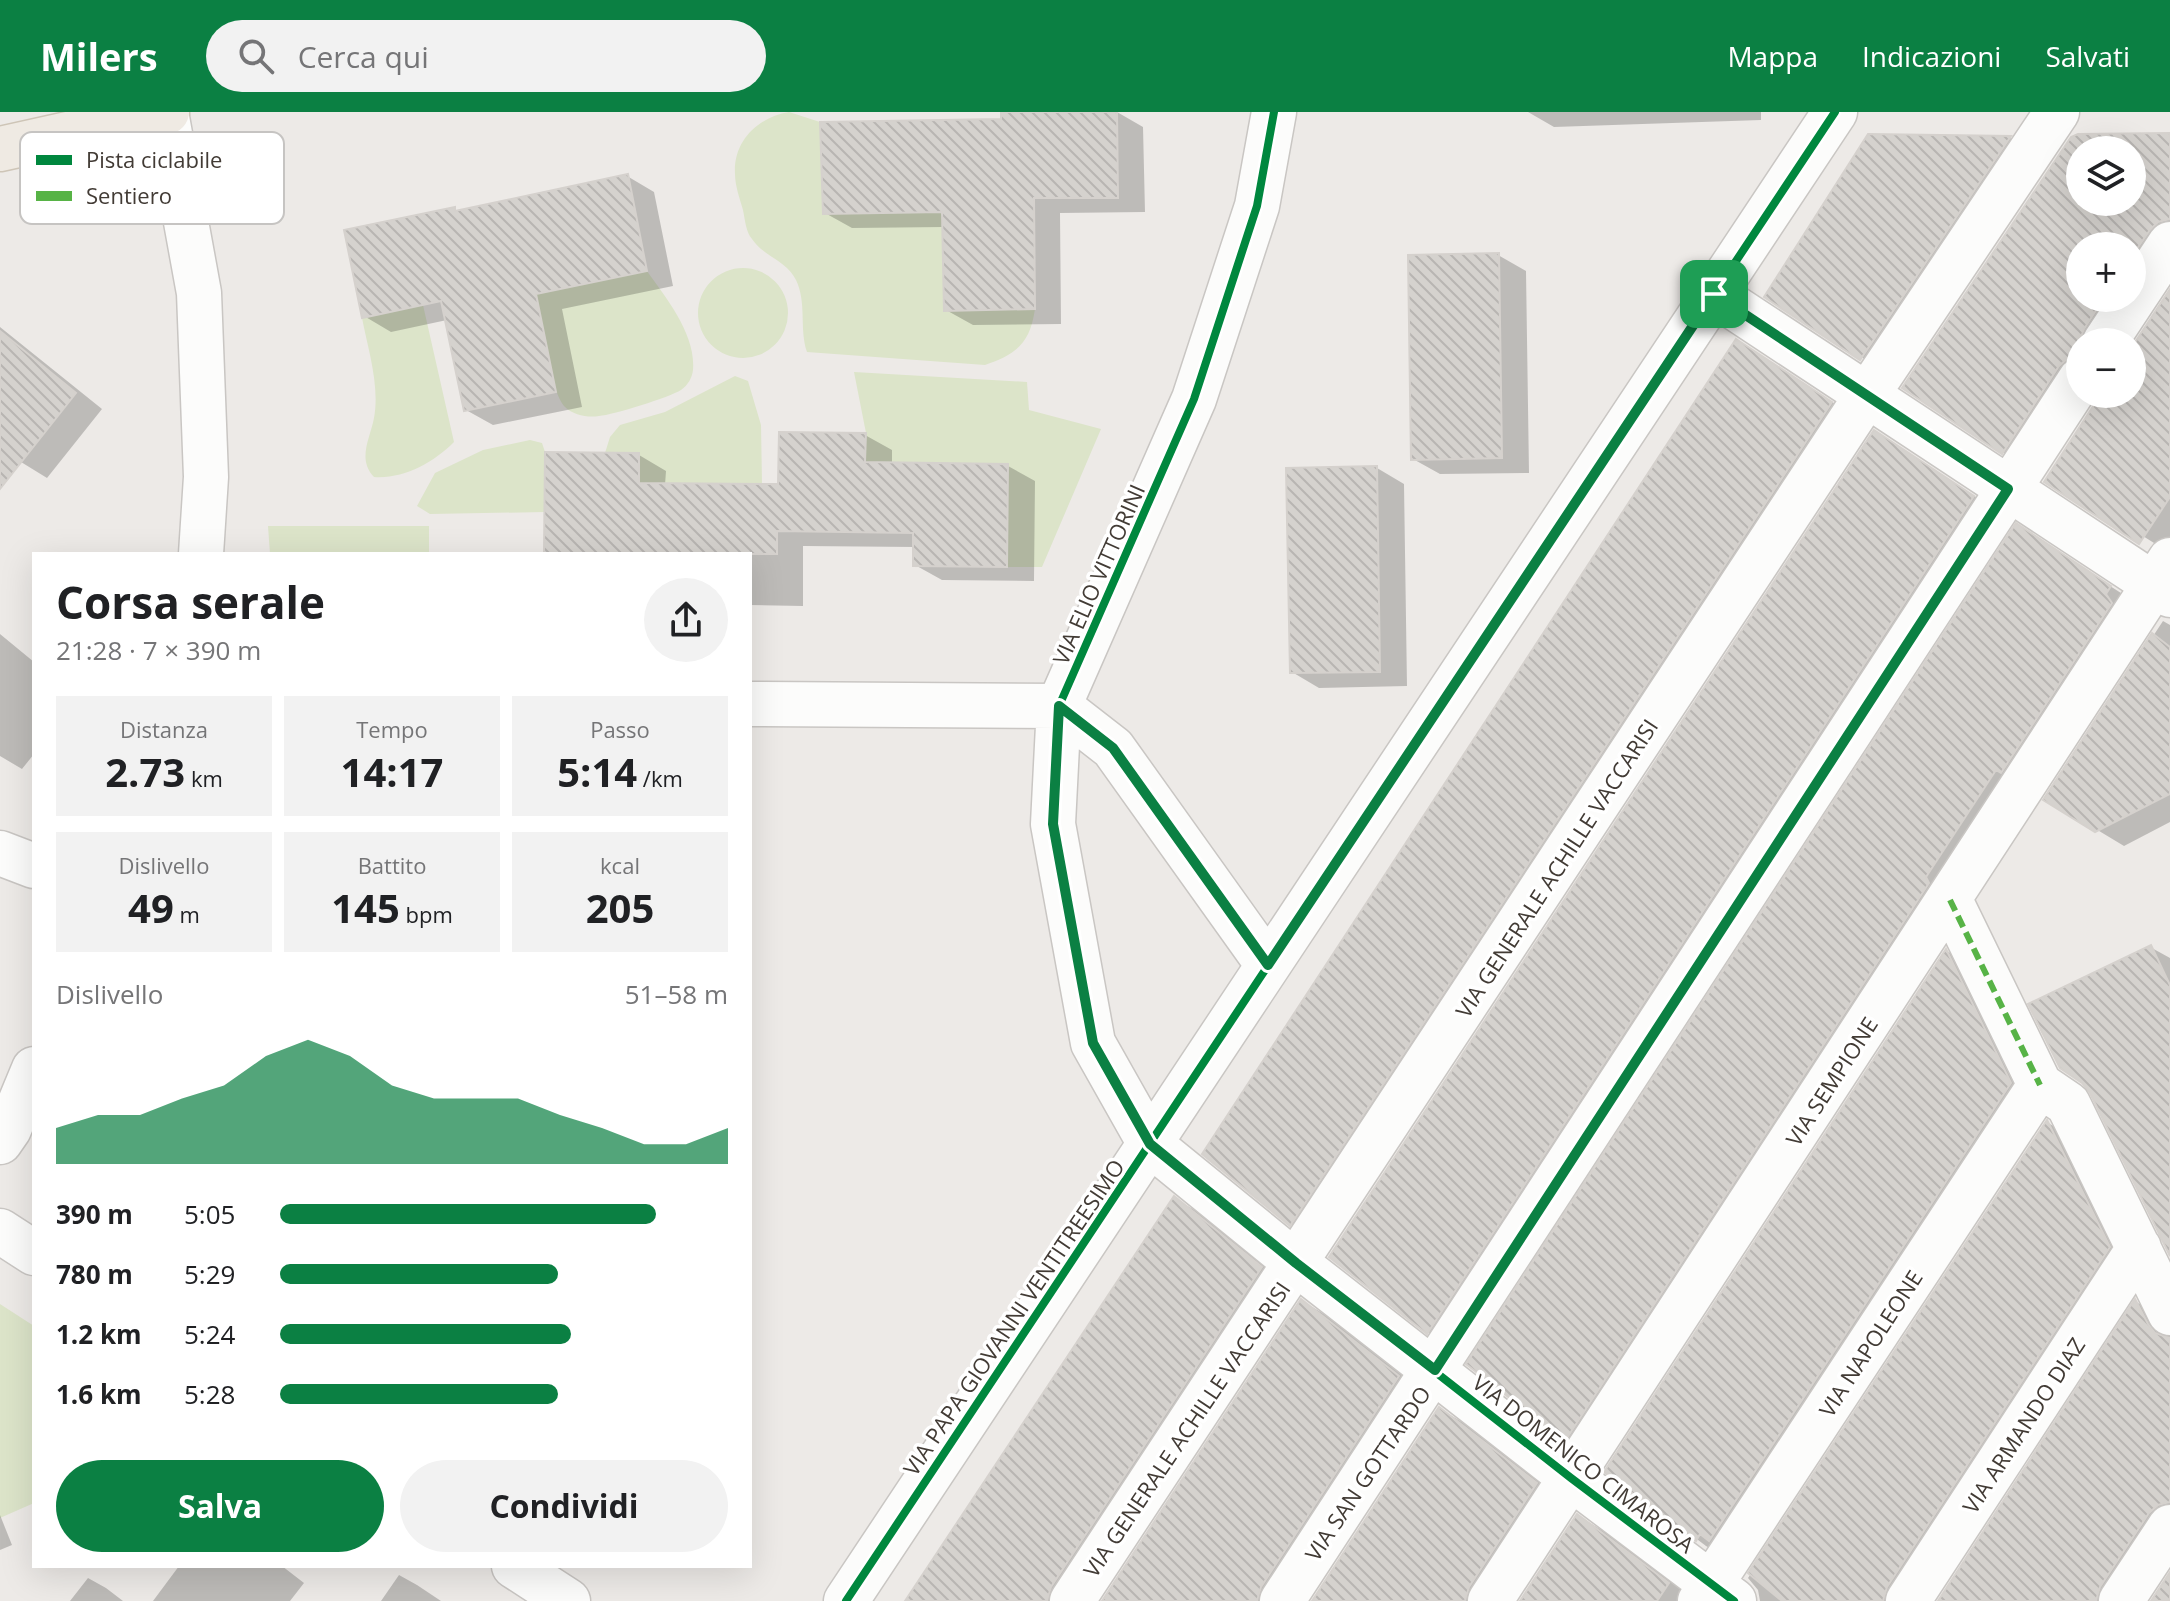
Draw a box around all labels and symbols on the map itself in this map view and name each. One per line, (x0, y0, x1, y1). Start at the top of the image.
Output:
legend (20, 132, 284, 224)
text: Pista ciclabile (86, 144, 222, 174)
text: Sentiero (86, 180, 172, 210)
pin (1680, 260, 1748, 328)
street label: VIA ELIO VITTORINI (1045, 479, 1151, 669)
street label: VIA GENERALE ACHILLE VACCARISI (1448, 713, 1664, 1023)
street label: VIA SEMPIONE (1778, 1011, 1884, 1151)
street label: VIA PAPA GIOVANNI VENTITREESIMO (896, 1153, 1130, 1481)
street label: VIA NAPOLEONE (1811, 1264, 1929, 1422)
street label: VIA GENERALE ACHILLE VACCARISI (1076, 1275, 1296, 1583)
street label: VIA ARMANDO DIAZ (1955, 1331, 2091, 1519)
street label: VIA DOMENICO CIMAROSA (1467, 1367, 1701, 1559)
street label: VIA SAN GOTTARDO (1297, 1380, 1437, 1566)

